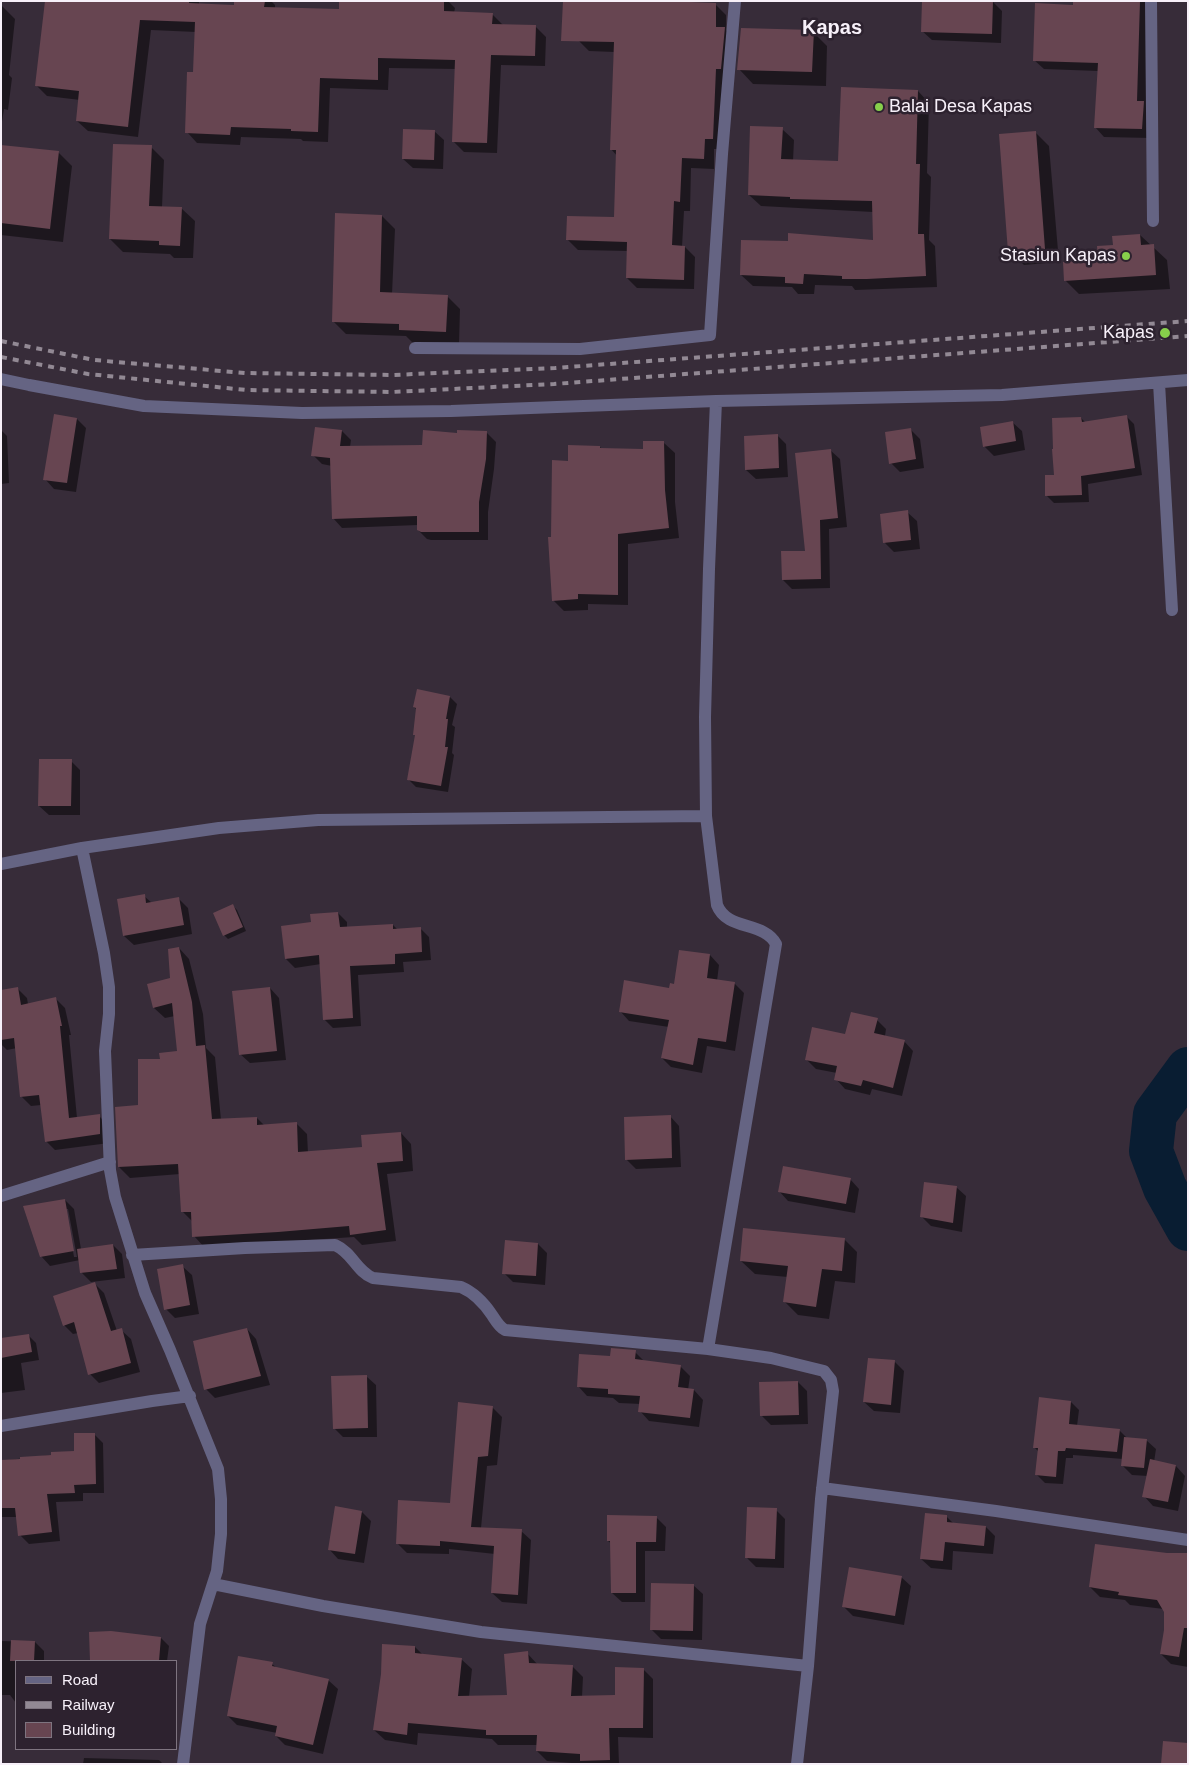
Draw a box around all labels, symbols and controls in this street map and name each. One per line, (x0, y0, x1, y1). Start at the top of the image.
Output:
district label: Kapas (802, 16, 862, 40)
place label: Balai Desa Kapas (889, 96, 1032, 118)
marker: Balai Desa Kapas (873, 101, 885, 113)
place label: Stasiun Kapas (1000, 245, 1116, 267)
marker: Stasiun Kapas (1120, 250, 1132, 262)
place label: Kapas (1103, 322, 1154, 344)
marker: Kapas (1158, 326, 1172, 340)
legend (15, 1660, 178, 1750)
text: Road (62, 1671, 98, 1688)
text: Railway (62, 1696, 115, 1713)
text: Building (62, 1721, 115, 1738)

